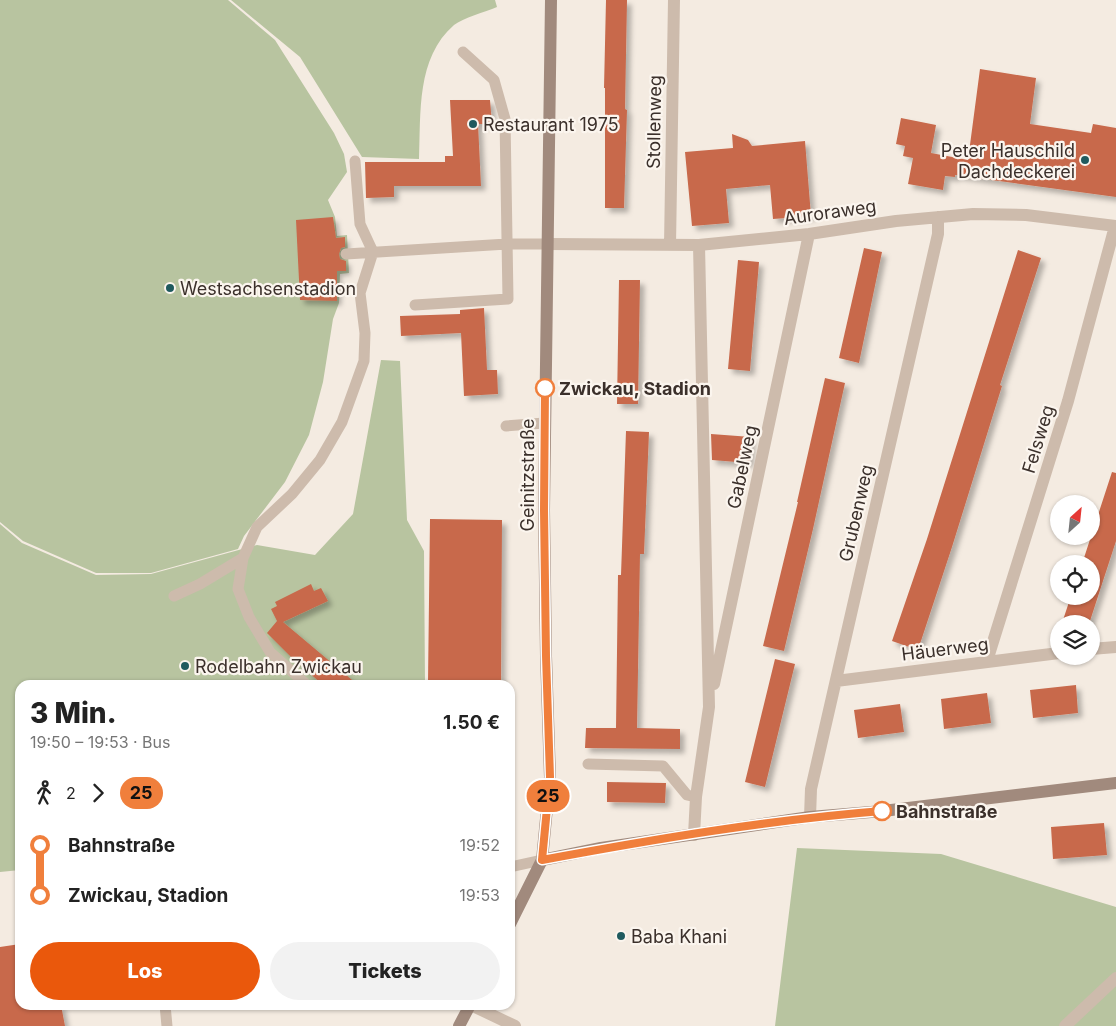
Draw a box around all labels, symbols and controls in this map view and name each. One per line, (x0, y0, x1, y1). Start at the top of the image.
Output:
street label: Stollenweg (643, 75, 665, 169)
place label: Restaurant 1975 (483, 114, 619, 135)
marker: Restaurant 1975 (467, 118, 479, 130)
place label: Peter Hauschild Dachdeckerei (941, 140, 1075, 182)
marker: Peter Hauschild Dachdeckerei (1079, 154, 1091, 166)
street label: Auroraweg (782, 195, 878, 229)
place label: Westsachsenstadion (180, 278, 356, 299)
marker: Westsachsenstadion (164, 282, 176, 294)
marker: Zwickau, Stadion (535, 378, 555, 398)
place label: Zwickau, Stadion (559, 378, 711, 399)
street label: Felsweg (1018, 402, 1058, 476)
street label: Geinitzstraße (517, 419, 538, 531)
street label: Gabelweg (723, 423, 761, 511)
street label: Grubenweg (835, 462, 877, 564)
north arrow (1050, 495, 1100, 545)
map controls (1050, 495, 1100, 665)
button: locate (1050, 555, 1100, 605)
button: layers (1050, 615, 1100, 665)
street label: Häuerweg (900, 633, 990, 665)
place label: Rodelbahn Zwickau (195, 656, 362, 677)
marker: Rodelbahn Zwickau (179, 660, 191, 672)
text: 3 Min. (30, 696, 117, 730)
text: 1.50 € (443, 711, 500, 734)
text: 19:50 – 19:53 · Bus (30, 732, 171, 752)
icon: walk (30, 779, 58, 807)
icon: forward (84, 779, 112, 807)
line badge: 25 (526, 780, 570, 812)
text: 25 (130, 782, 153, 803)
text: 2 (66, 783, 76, 803)
text: 25 (537, 785, 559, 806)
marker: Bahnstraße (872, 801, 892, 821)
place label: Bahnstraße (896, 801, 998, 822)
text: Bahnstraße (68, 834, 175, 857)
text: 19:52 (459, 835, 500, 855)
text: Zwickau, Stadion (68, 884, 228, 907)
text: 19:53 (459, 885, 500, 905)
place label: Baba Khani (631, 926, 727, 947)
marker: Baba Khani (615, 930, 627, 942)
button: Los (30, 942, 260, 1000)
button: Tickets (270, 942, 500, 1000)

